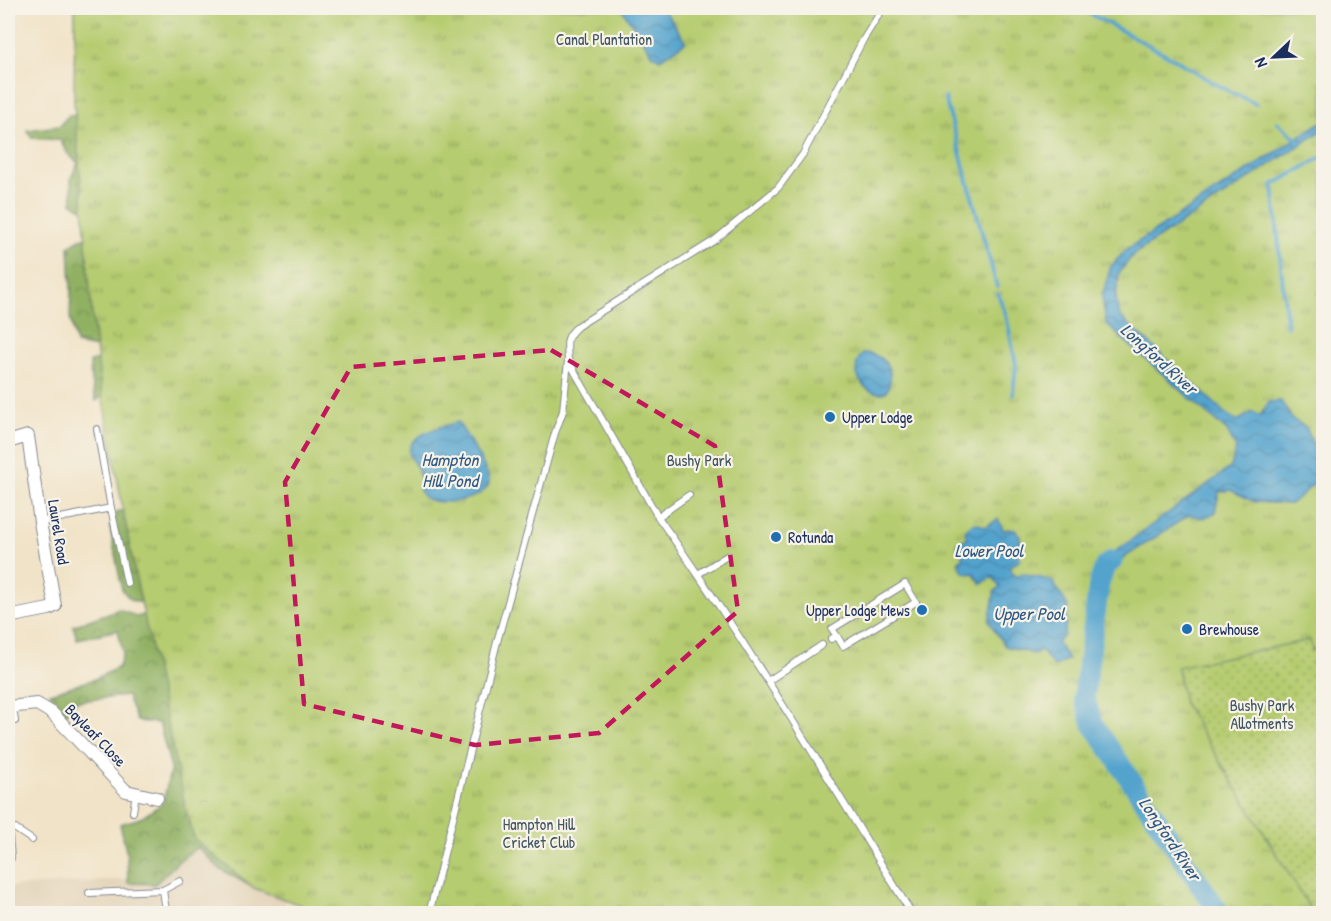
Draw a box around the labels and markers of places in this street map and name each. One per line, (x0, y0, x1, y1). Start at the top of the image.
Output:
place label: Upper Lodge (842, 406, 913, 428)
marker: Upper Lodge (823, 410, 837, 424)
place label: Rotunda (788, 526, 833, 548)
marker: Rotunda (769, 530, 783, 544)
place label: Upper Lodge Mews (806, 599, 910, 621)
marker: Upper Lodge Mews (915, 603, 929, 617)
place label: Brewhouse (1199, 618, 1260, 640)
marker: Brewhouse (1180, 622, 1194, 636)

